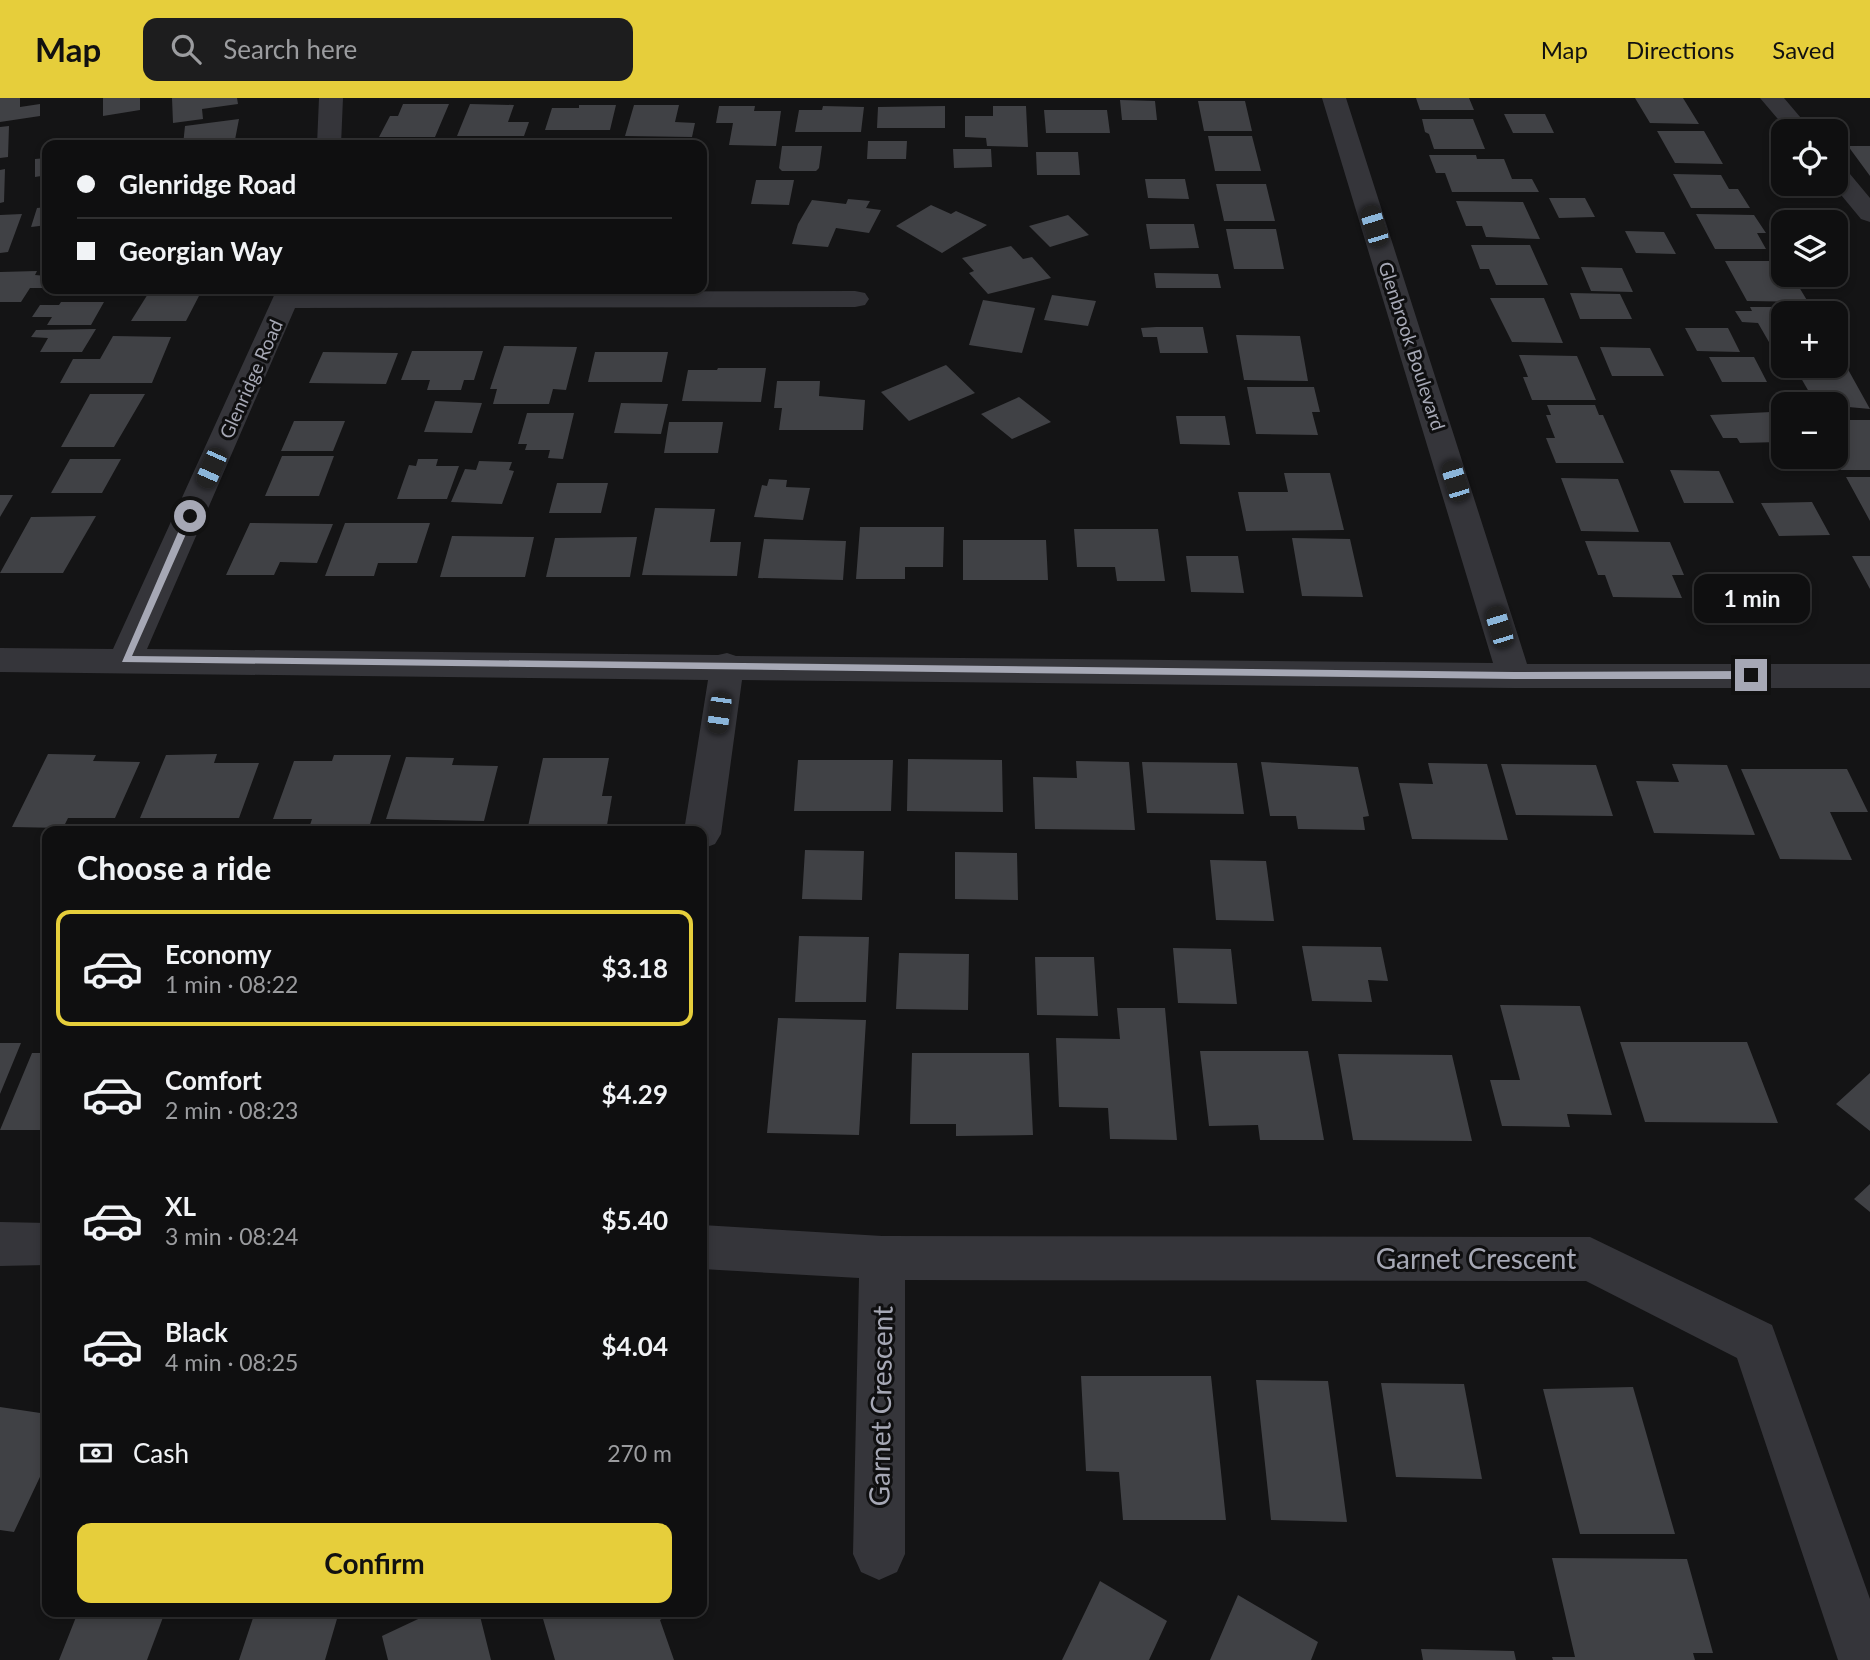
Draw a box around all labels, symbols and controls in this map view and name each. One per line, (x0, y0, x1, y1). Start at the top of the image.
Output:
search box (143, 18, 633, 81)
text: Map (35, 29, 101, 69)
icon: search (167, 30, 205, 68)
text: Search here (223, 33, 357, 65)
text: Map (1541, 35, 1588, 64)
text: Directions (1626, 35, 1734, 64)
text: Saved (1772, 35, 1835, 64)
map controls (1771, 119, 1848, 469)
button: locate (1771, 119, 1848, 196)
text: Glenridge Road (119, 168, 296, 200)
car (1358, 203, 1391, 249)
button: layers (1771, 210, 1848, 287)
text: Georgian Way (119, 235, 283, 267)
street label: Glenbrook Boulevard (1374, 259, 1451, 433)
button: + (1771, 301, 1848, 378)
street label: Glenridge Road (214, 316, 287, 442)
button: − (1771, 392, 1848, 469)
car (193, 445, 230, 491)
car (1439, 458, 1472, 504)
route start (174, 500, 206, 532)
callout: 1 min (1693, 574, 1809, 622)
text: 1 min (1723, 584, 1781, 612)
car (1483, 604, 1516, 650)
route end (1735, 659, 1767, 691)
car (706, 691, 733, 735)
text: Choose a ride (77, 848, 271, 887)
icon: car (81, 937, 144, 1000)
text: Economy (165, 938, 271, 970)
text: $3.18 (602, 952, 668, 984)
text: 1 min · 08:22 (165, 970, 298, 998)
icon: car (81, 1063, 144, 1126)
text: Comfort (165, 1064, 262, 1096)
text: $4.29 (602, 1078, 668, 1110)
text: 2 min · 08:23 (165, 1096, 298, 1124)
icon: car (81, 1189, 144, 1252)
text: XL (165, 1190, 196, 1222)
text: $5.40 (602, 1204, 668, 1236)
text: 3 min · 08:24 (165, 1222, 298, 1250)
street label: Garnet Crescent (1376, 1241, 1576, 1275)
street label: Garnet Crescent (861, 1305, 899, 1507)
icon: car (81, 1315, 144, 1378)
text: Black (165, 1316, 228, 1348)
text: $4.04 (602, 1330, 668, 1362)
text: 4 min · 08:25 (165, 1348, 298, 1376)
icon: cash (77, 1434, 115, 1472)
text: Cash (133, 1437, 189, 1469)
text: 270 m (607, 1439, 672, 1467)
button: Confirm (77, 1523, 672, 1603)

